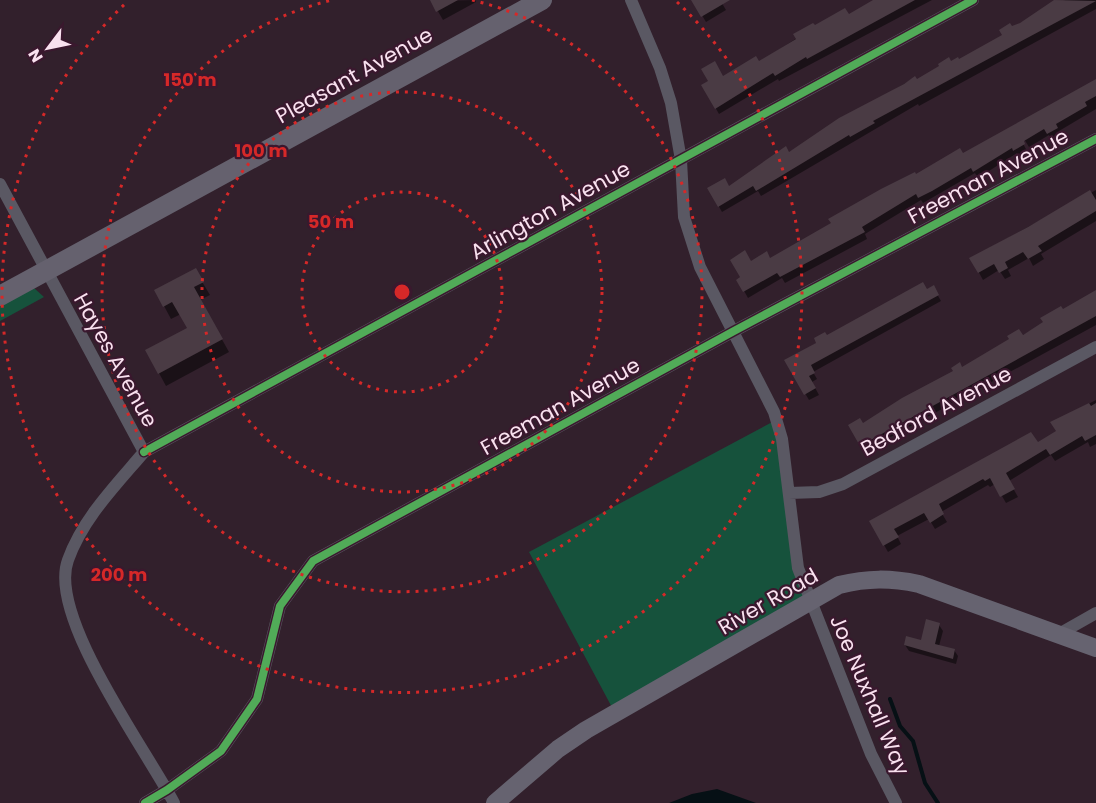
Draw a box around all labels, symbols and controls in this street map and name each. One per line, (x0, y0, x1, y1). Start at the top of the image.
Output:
north arrow (18, 18, 78, 78)
street label: Pleasant Avenue (270, 20, 438, 130)
text: N (23, 44, 49, 67)
text: 150 m (163, 67, 217, 92)
street label: Freeman Avenue (903, 121, 1073, 231)
text: 100 m (234, 138, 288, 163)
street label: Arlington Avenue (465, 154, 635, 266)
text: 50 m (308, 209, 354, 234)
centre of rings (392, 282, 412, 302)
street label: Hayes Avenue (67, 288, 165, 432)
street label: Freeman Avenue (475, 350, 645, 462)
street label: Bedford Avenue (855, 359, 1017, 463)
street label: River Road (713, 561, 823, 641)
text: 200 m (91, 562, 147, 587)
street label: Joe Nuxhall Way (823, 610, 917, 780)

